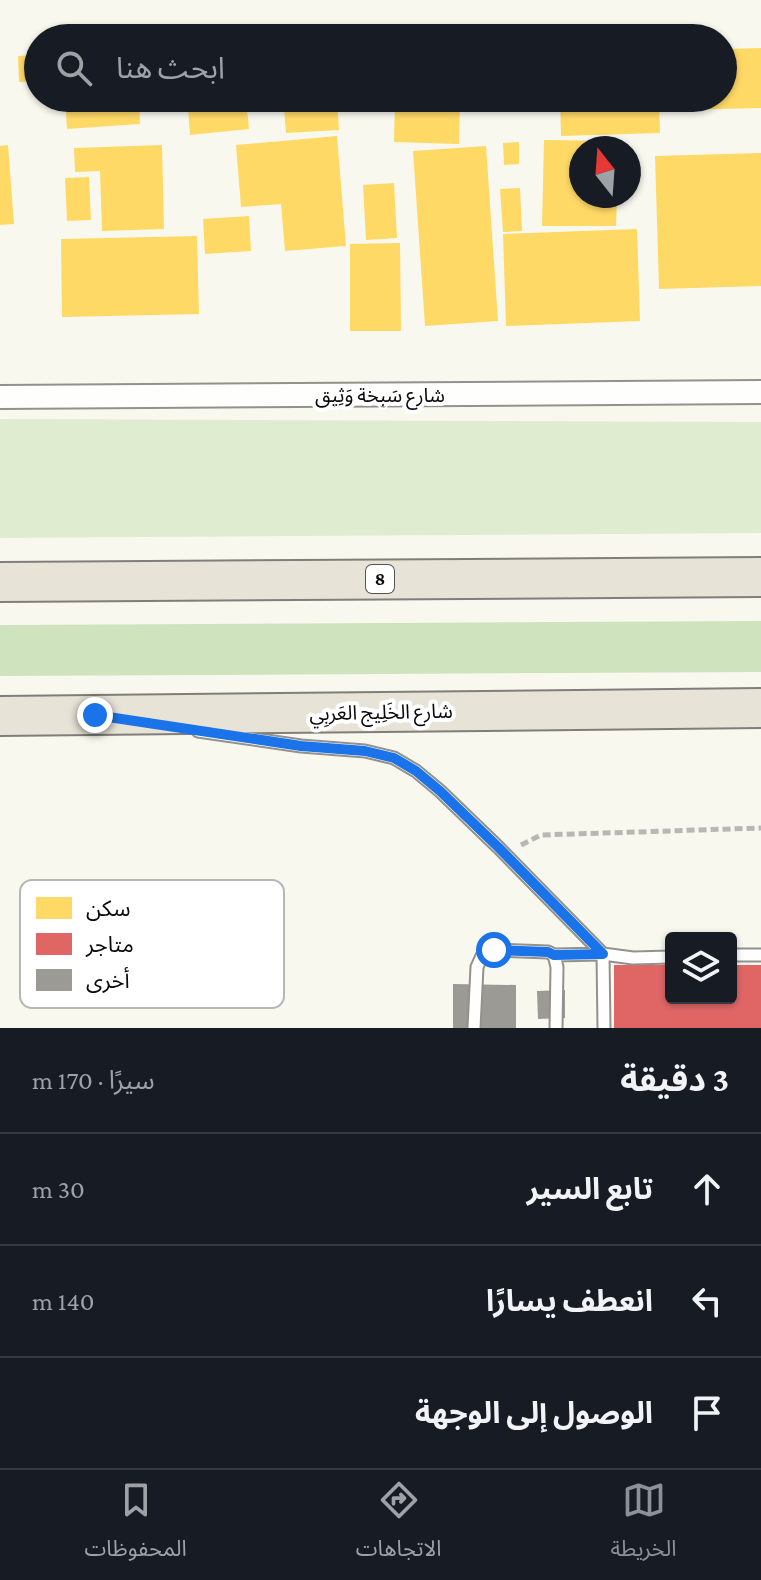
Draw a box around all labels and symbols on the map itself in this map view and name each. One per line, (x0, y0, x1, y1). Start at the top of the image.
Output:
north arrow (569, 136, 641, 208)
street label: شارع سَبخة وَثِيق (315, 384, 445, 410)
road number: 8 (366, 565, 394, 593)
route end (77, 697, 113, 733)
street label: شارع الخَلِيج العَربِي (309, 700, 453, 729)
legend (20, 880, 284, 1008)
text: سكن (86, 896, 130, 921)
text: متاجر (85, 932, 134, 957)
route start (476, 932, 512, 968)
text: أخرى (86, 967, 130, 993)

